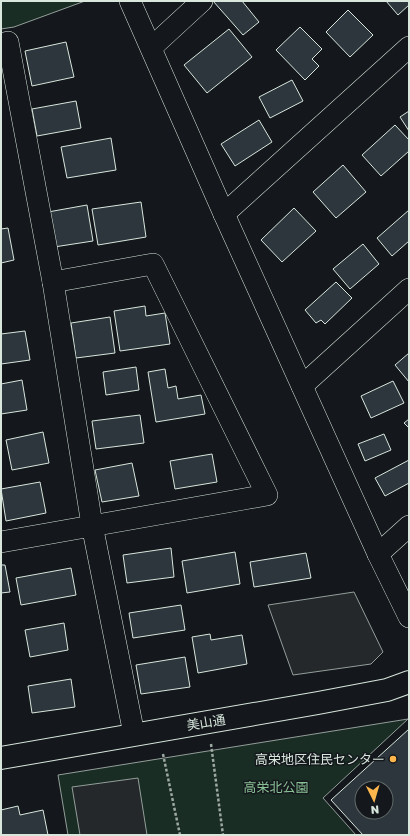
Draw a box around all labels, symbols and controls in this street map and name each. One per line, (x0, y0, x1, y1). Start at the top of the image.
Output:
street label: 美山通 (185, 711, 227, 733)
place label: 高栄地区住民センター (255, 751, 385, 767)
marker: 高栄地区住民センター (388, 754, 398, 764)
park label: 高栄北公園 (243, 779, 309, 795)
north arrow (354, 780, 394, 820)
text: N (370, 804, 380, 817)

